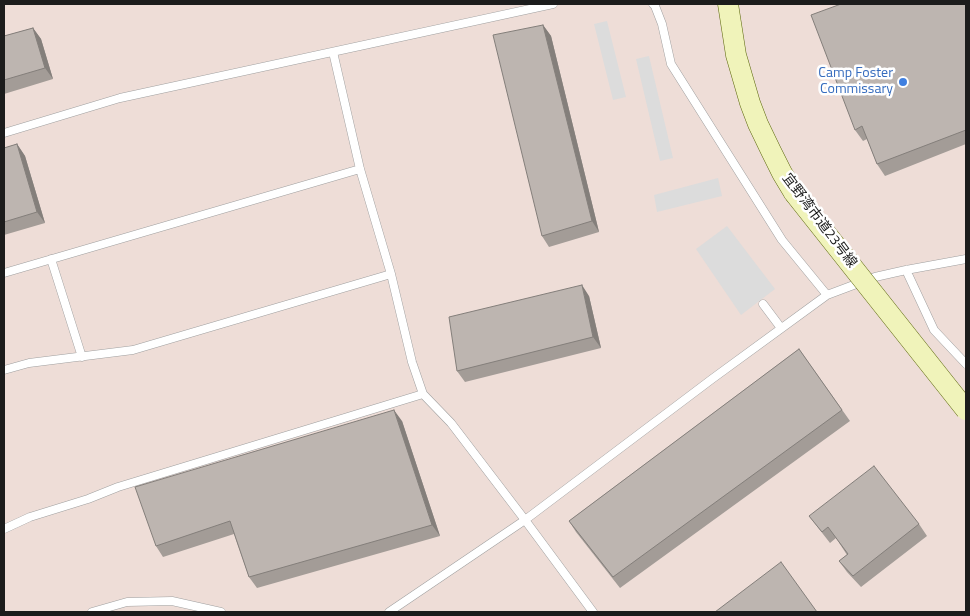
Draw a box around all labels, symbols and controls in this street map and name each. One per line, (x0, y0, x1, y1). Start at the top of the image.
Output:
place label: Camp Foster Commissary (818, 66, 893, 98)
marker: Camp Foster Commissary (897, 76, 909, 88)
street label: 宜野湾市道23号線 (778, 171, 860, 271)

